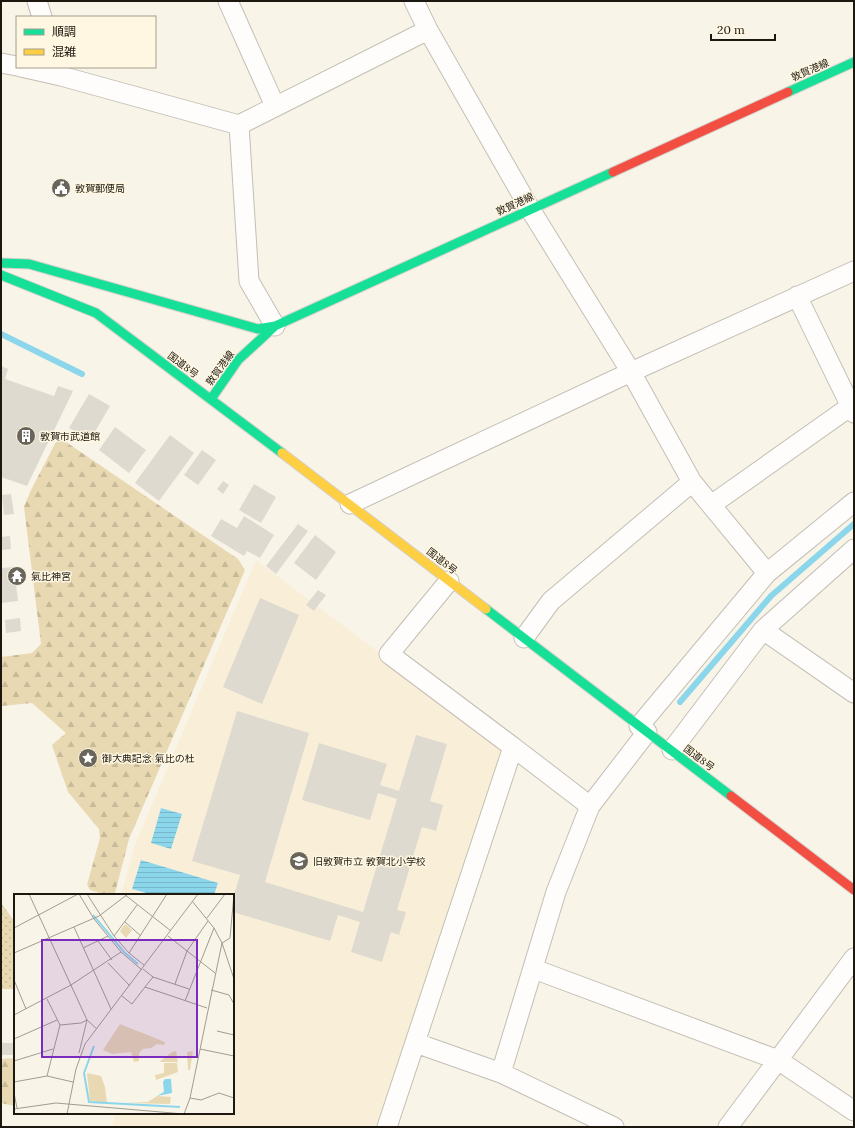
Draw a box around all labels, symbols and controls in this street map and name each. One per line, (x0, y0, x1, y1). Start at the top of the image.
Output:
legend (16, 16, 156, 68)
scale bar (711, 16, 775, 42)
text: 20 m (717, 22, 745, 37)
text: 順調 (52, 24, 76, 39)
text: 混雑 (52, 44, 76, 59)
street label: 敦賀港線 (789, 56, 831, 84)
public building icon: 敦賀郵便局 (50, 177, 72, 199)
place label: 敦賀郵便局 (75, 182, 125, 195)
street label: 敦賀港線 (494, 190, 536, 218)
street label: 敦賀港線 (203, 348, 237, 388)
street label: 国道8号 (165, 349, 201, 381)
building icon: 敦賀市武道館 (15, 425, 37, 447)
place label: 敦賀市武道館 (40, 430, 100, 443)
street label: 国道8号 (424, 545, 460, 577)
temple icon: 氣比神宮 (6, 565, 28, 587)
place label: 氣比神宮 (31, 570, 71, 583)
street label: 国道8号 (681, 742, 717, 774)
place icon: 御大典記念 氣比の杜 (77, 747, 99, 769)
place label: 御大典記念 氣比の杜 (102, 752, 195, 765)
school or university icon: 旧敦賀市立 敦賀北小学校 (288, 850, 310, 872)
place label: 旧敦賀市立 敦賀北小学校 (313, 855, 426, 868)
inset map (14, 894, 234, 1114)

